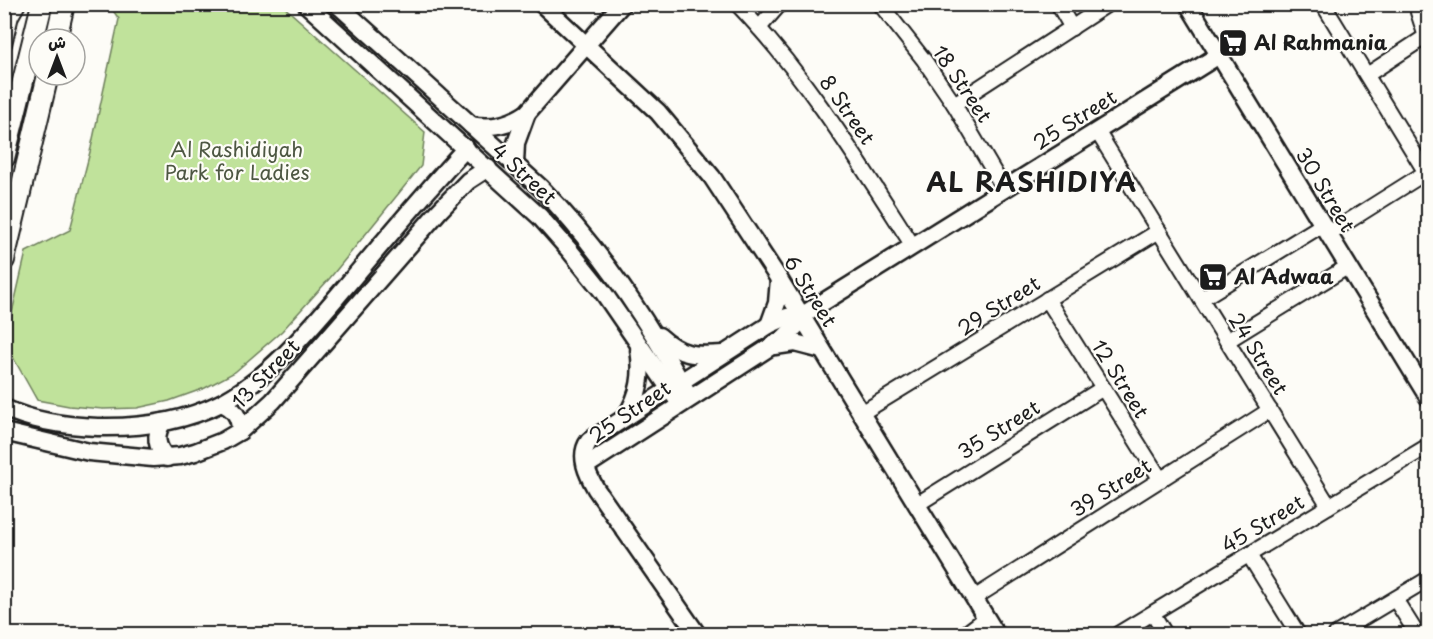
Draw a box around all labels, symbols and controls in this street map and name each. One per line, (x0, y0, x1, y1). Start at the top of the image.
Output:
north arrow (27, 27, 87, 87)
supermarket icon: Al Rahmania (1217, 27, 1249, 59)
place label: Al Rahmania (1254, 27, 1388, 57)
text: ش (48, 29, 66, 53)
street label: 18 Street (926, 39, 1000, 128)
street label: 8 Street (813, 68, 883, 150)
street label: 25 Street (1027, 82, 1122, 157)
park label: Al Rashidiyah Park for Ladies (164, 134, 310, 187)
street label: 4 Street (486, 135, 564, 211)
street label: 30 Street (1289, 141, 1363, 238)
district label: AL RASHIDIYA (926, 162, 1138, 201)
street label: 6 Street (777, 249, 845, 332)
supermarket icon: Al Adwaa (1197, 261, 1229, 293)
place label: Al Adwaa (1233, 261, 1334, 291)
street label: 29 Street (951, 268, 1046, 342)
street label: 24 Street (1222, 307, 1296, 400)
street label: 13 Street (224, 332, 306, 415)
street label: 12 Street (1085, 333, 1157, 424)
street label: 25 Street (582, 373, 677, 450)
street label: 35 Street (951, 392, 1045, 466)
street label: 39 Street (1064, 450, 1157, 524)
street label: 45 Street (1215, 487, 1310, 560)

